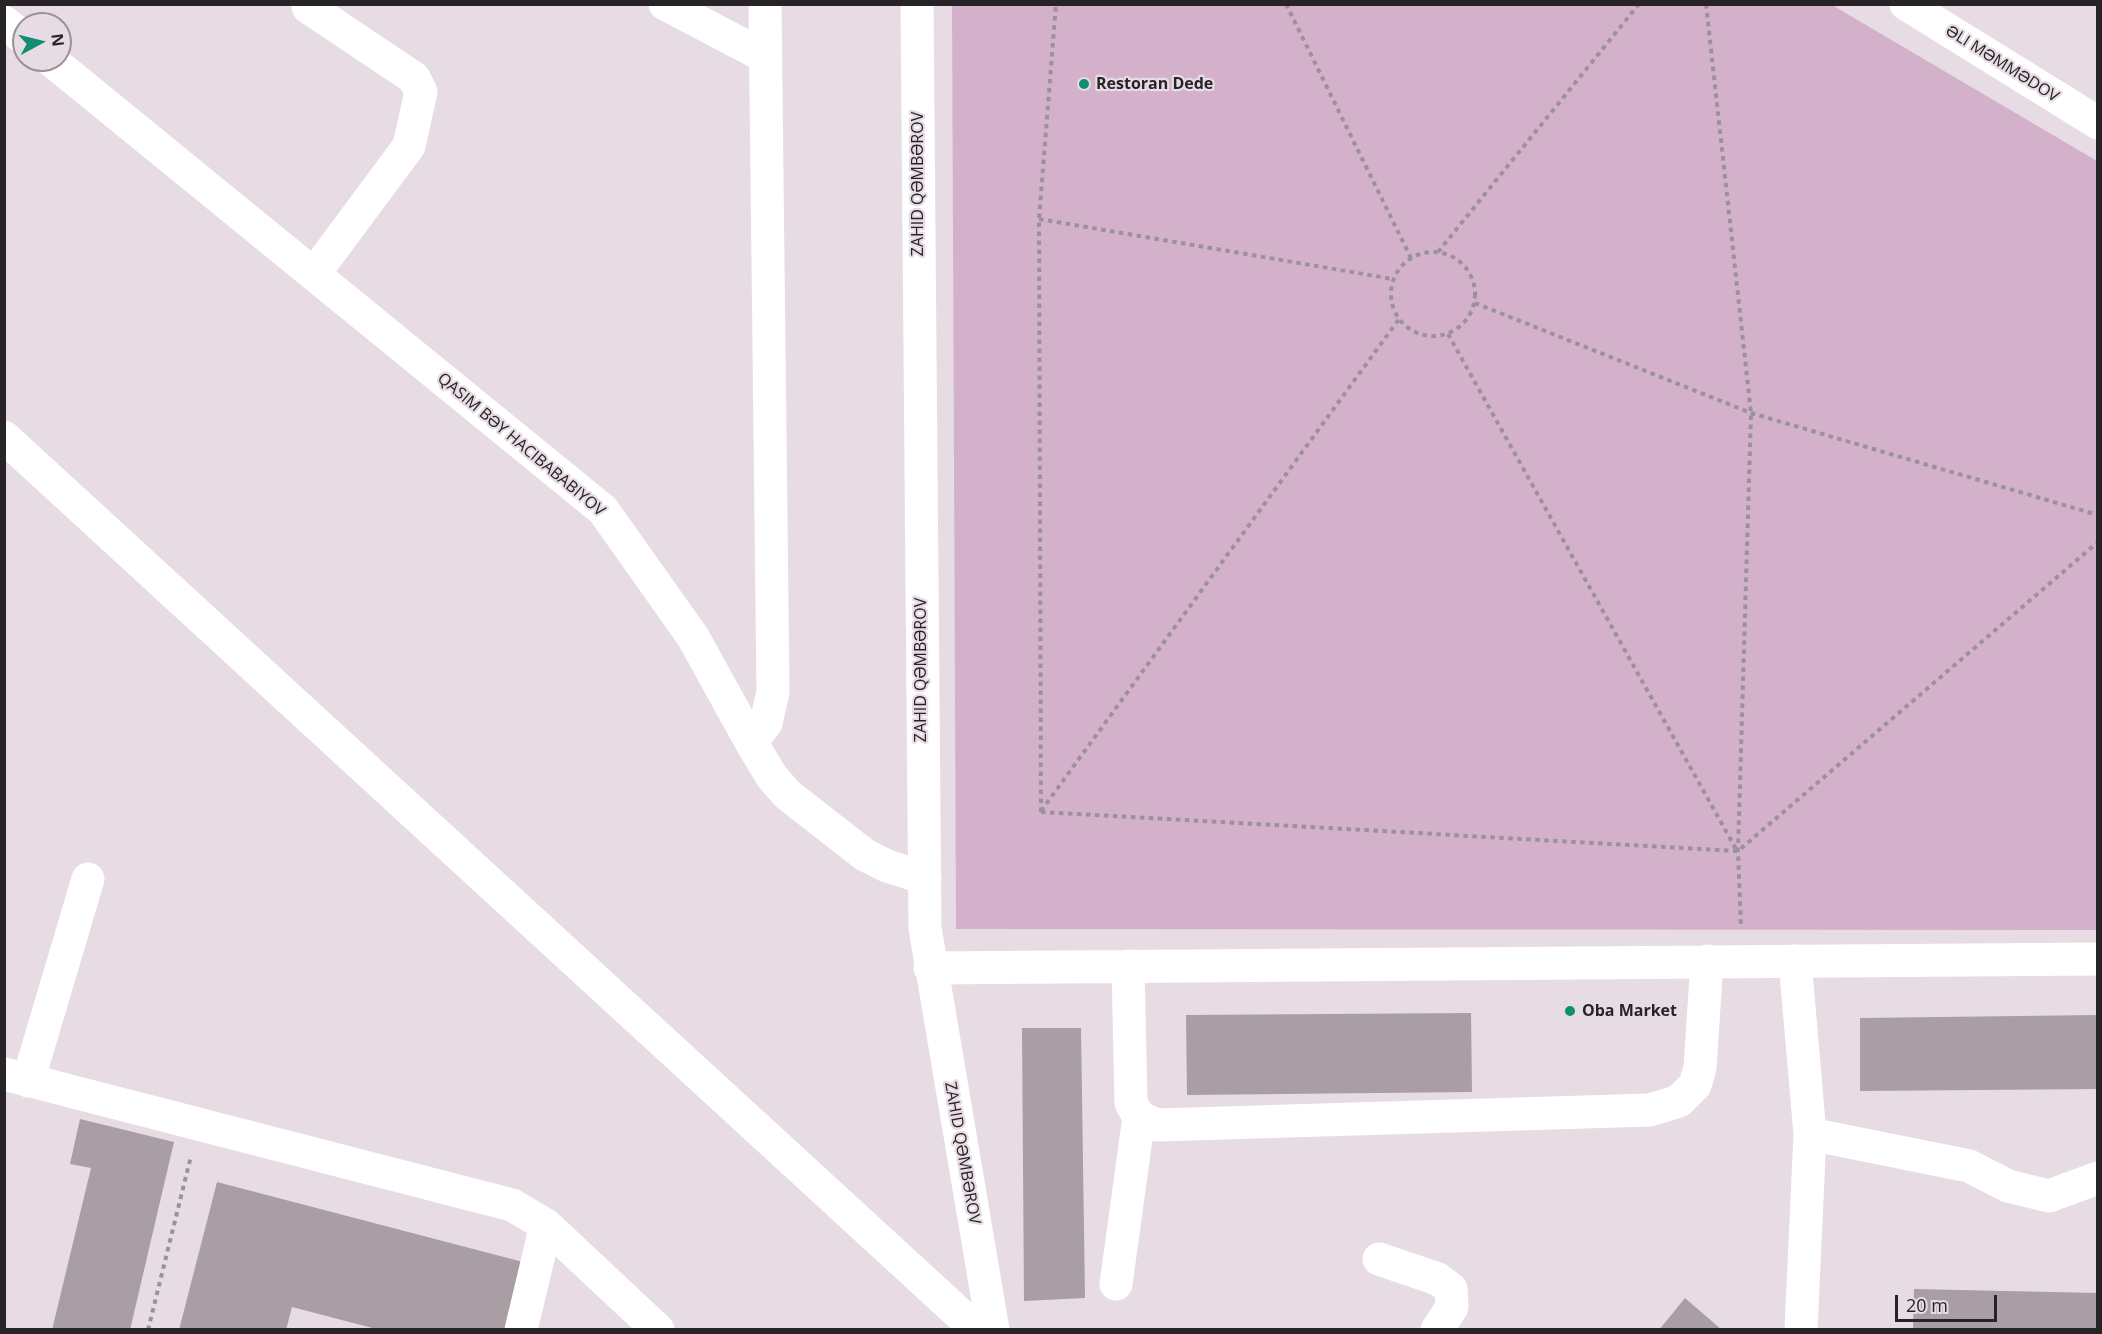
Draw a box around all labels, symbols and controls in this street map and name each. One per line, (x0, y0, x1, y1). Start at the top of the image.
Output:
north arrow (12, 12, 72, 72)
street label: ƏLI MƏMMƏDOV (1942, 21, 2062, 107)
text: N (46, 32, 70, 48)
place label: Restoran Dede (1096, 74, 1213, 94)
marker: Restoran Dede (1077, 77, 1091, 91)
street label: ZAHID QƏMBƏROV (908, 112, 928, 256)
street label: QASIM BƏY HACIBABABIYOV (433, 369, 609, 521)
street label: ZAHID QƏMBƏROV (911, 598, 931, 742)
place label: Oba Market (1582, 1001, 1677, 1021)
marker: Oba Market (1563, 1004, 1577, 1018)
street label: ZAHID QƏMBƏROV (940, 1080, 984, 1226)
scale bar (1898, 1283, 2000, 1321)
text: 20 m (1906, 1293, 1948, 1317)

